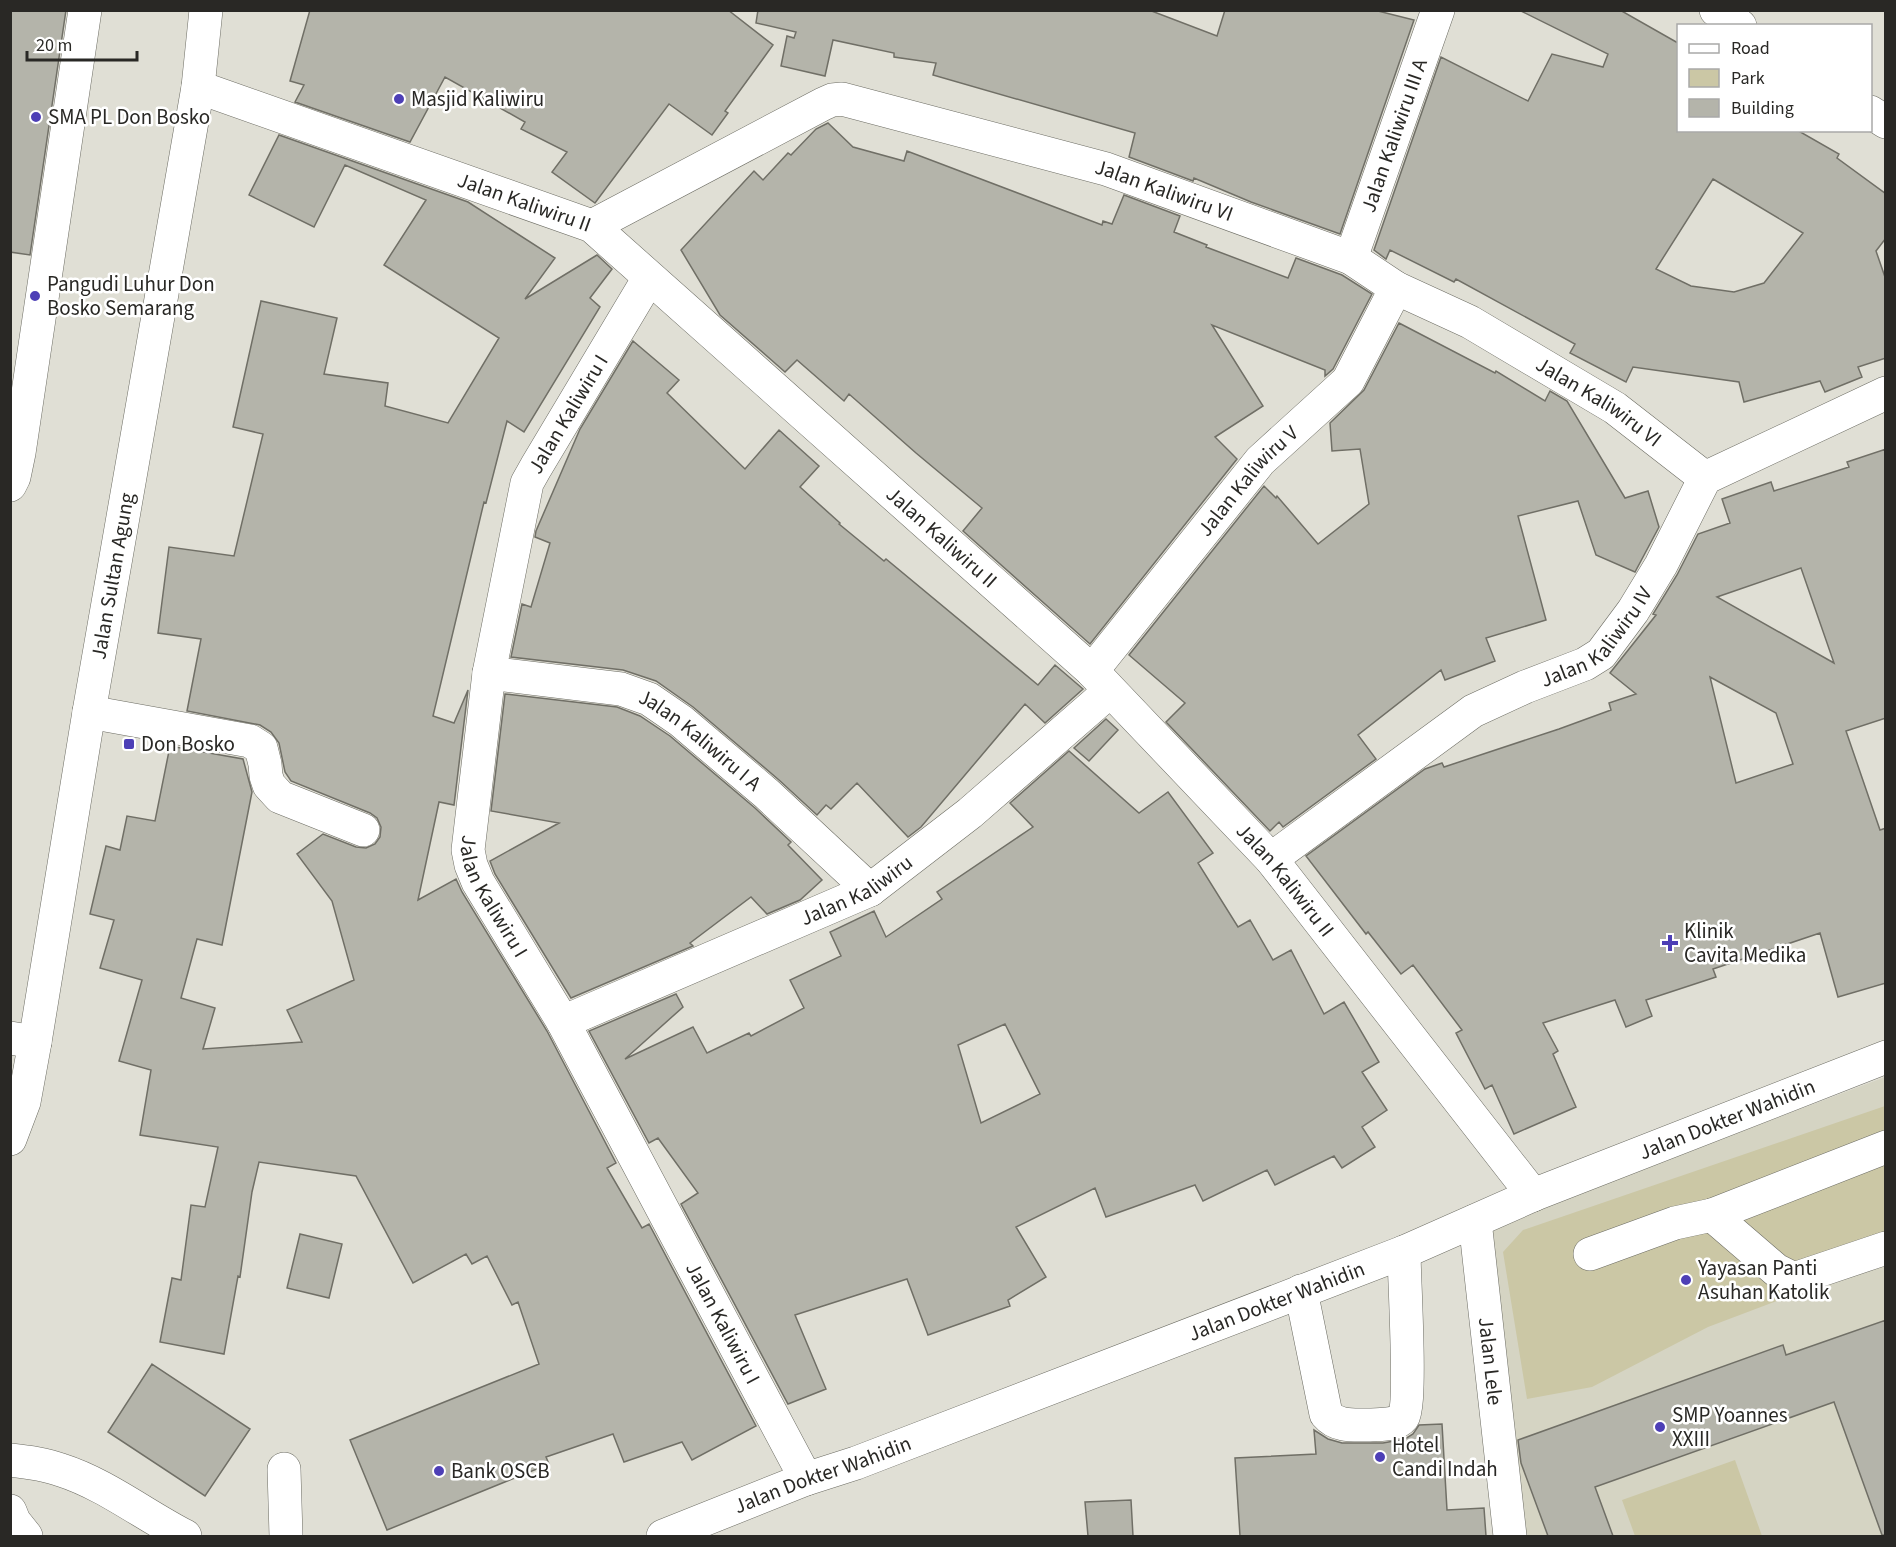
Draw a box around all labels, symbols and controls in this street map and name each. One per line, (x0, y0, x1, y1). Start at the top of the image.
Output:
scale bar (27, 24, 136, 62)
legend (1677, 24, 1872, 132)
text: 20 m (36, 33, 72, 58)
text: Road (1731, 36, 1770, 61)
street label: Jalan Kaliwiru III A (1353, 54, 1435, 216)
text: Park (1731, 66, 1765, 91)
place label: Masjid Kaliwiru (411, 84, 544, 114)
marker: Masjid Kaliwiru (392, 92, 406, 106)
text: Building (1731, 96, 1794, 121)
place label: SMA PL Don Bosko (48, 102, 210, 132)
marker: SMA PL Don Bosko (29, 110, 43, 124)
street label: Jalan Kaliwiru VI (1092, 152, 1237, 229)
street label: Jalan Kaliwiru II (453, 165, 595, 240)
place label: Pangudi Luhur Don Bosko Semarang (47, 269, 215, 323)
marker: Pangudi Luhur Don Bosko Semarang (28, 289, 42, 303)
street label: Jalan Kaliwiru I (521, 349, 615, 479)
street label: Jalan Kaliwiru VI (1530, 349, 1668, 454)
street label: Jalan Kaliwiru V (1190, 418, 1305, 543)
street label: Jalan Kaliwiru II (880, 480, 1004, 595)
street label: Jalan Sultan Agung (83, 490, 142, 662)
street label: Jalan Kaliwiru IV (1536, 581, 1660, 695)
street label: Jalan Kaliwiru I A (635, 682, 769, 798)
place label: Don Bosko (141, 729, 235, 759)
marker: Don Bosko (122, 737, 136, 751)
street label: Jalan Kaliwiru II (1229, 816, 1341, 943)
street label: Jalan Kaliwiru I (452, 834, 535, 963)
street label: Jalan Kaliwiru (796, 848, 919, 933)
place label: Klinik Cavita Medika (1684, 916, 1806, 970)
marker: Klinik Cavita Medika (1661, 934, 1679, 952)
street label: Jalan Dokter Wahidin (1634, 1071, 1820, 1167)
place label: Yayasan Panti Asuhan Katolik (1697, 1253, 1830, 1307)
street label: Jalan Dokter Wahidin (1184, 1254, 1369, 1349)
street label: Jalan Kaliwiru I (678, 1257, 768, 1389)
marker: Yayasan Panti Asuhan Katolik (1679, 1273, 1693, 1287)
street label: Jalan Lele (1471, 1316, 1510, 1407)
place label: SMP Yoannes XXIII (1672, 1400, 1788, 1454)
marker: SMP Yoannes XXIII (1653, 1420, 1667, 1434)
street label: Jalan Dokter Wahidin (729, 1428, 916, 1521)
place label: Hotel Candi Indah (1392, 1430, 1498, 1484)
marker: Hotel Candi Indah (1373, 1450, 1387, 1464)
place label: Bank OSCB (451, 1456, 550, 1486)
marker: Bank OSCB (432, 1464, 446, 1478)

